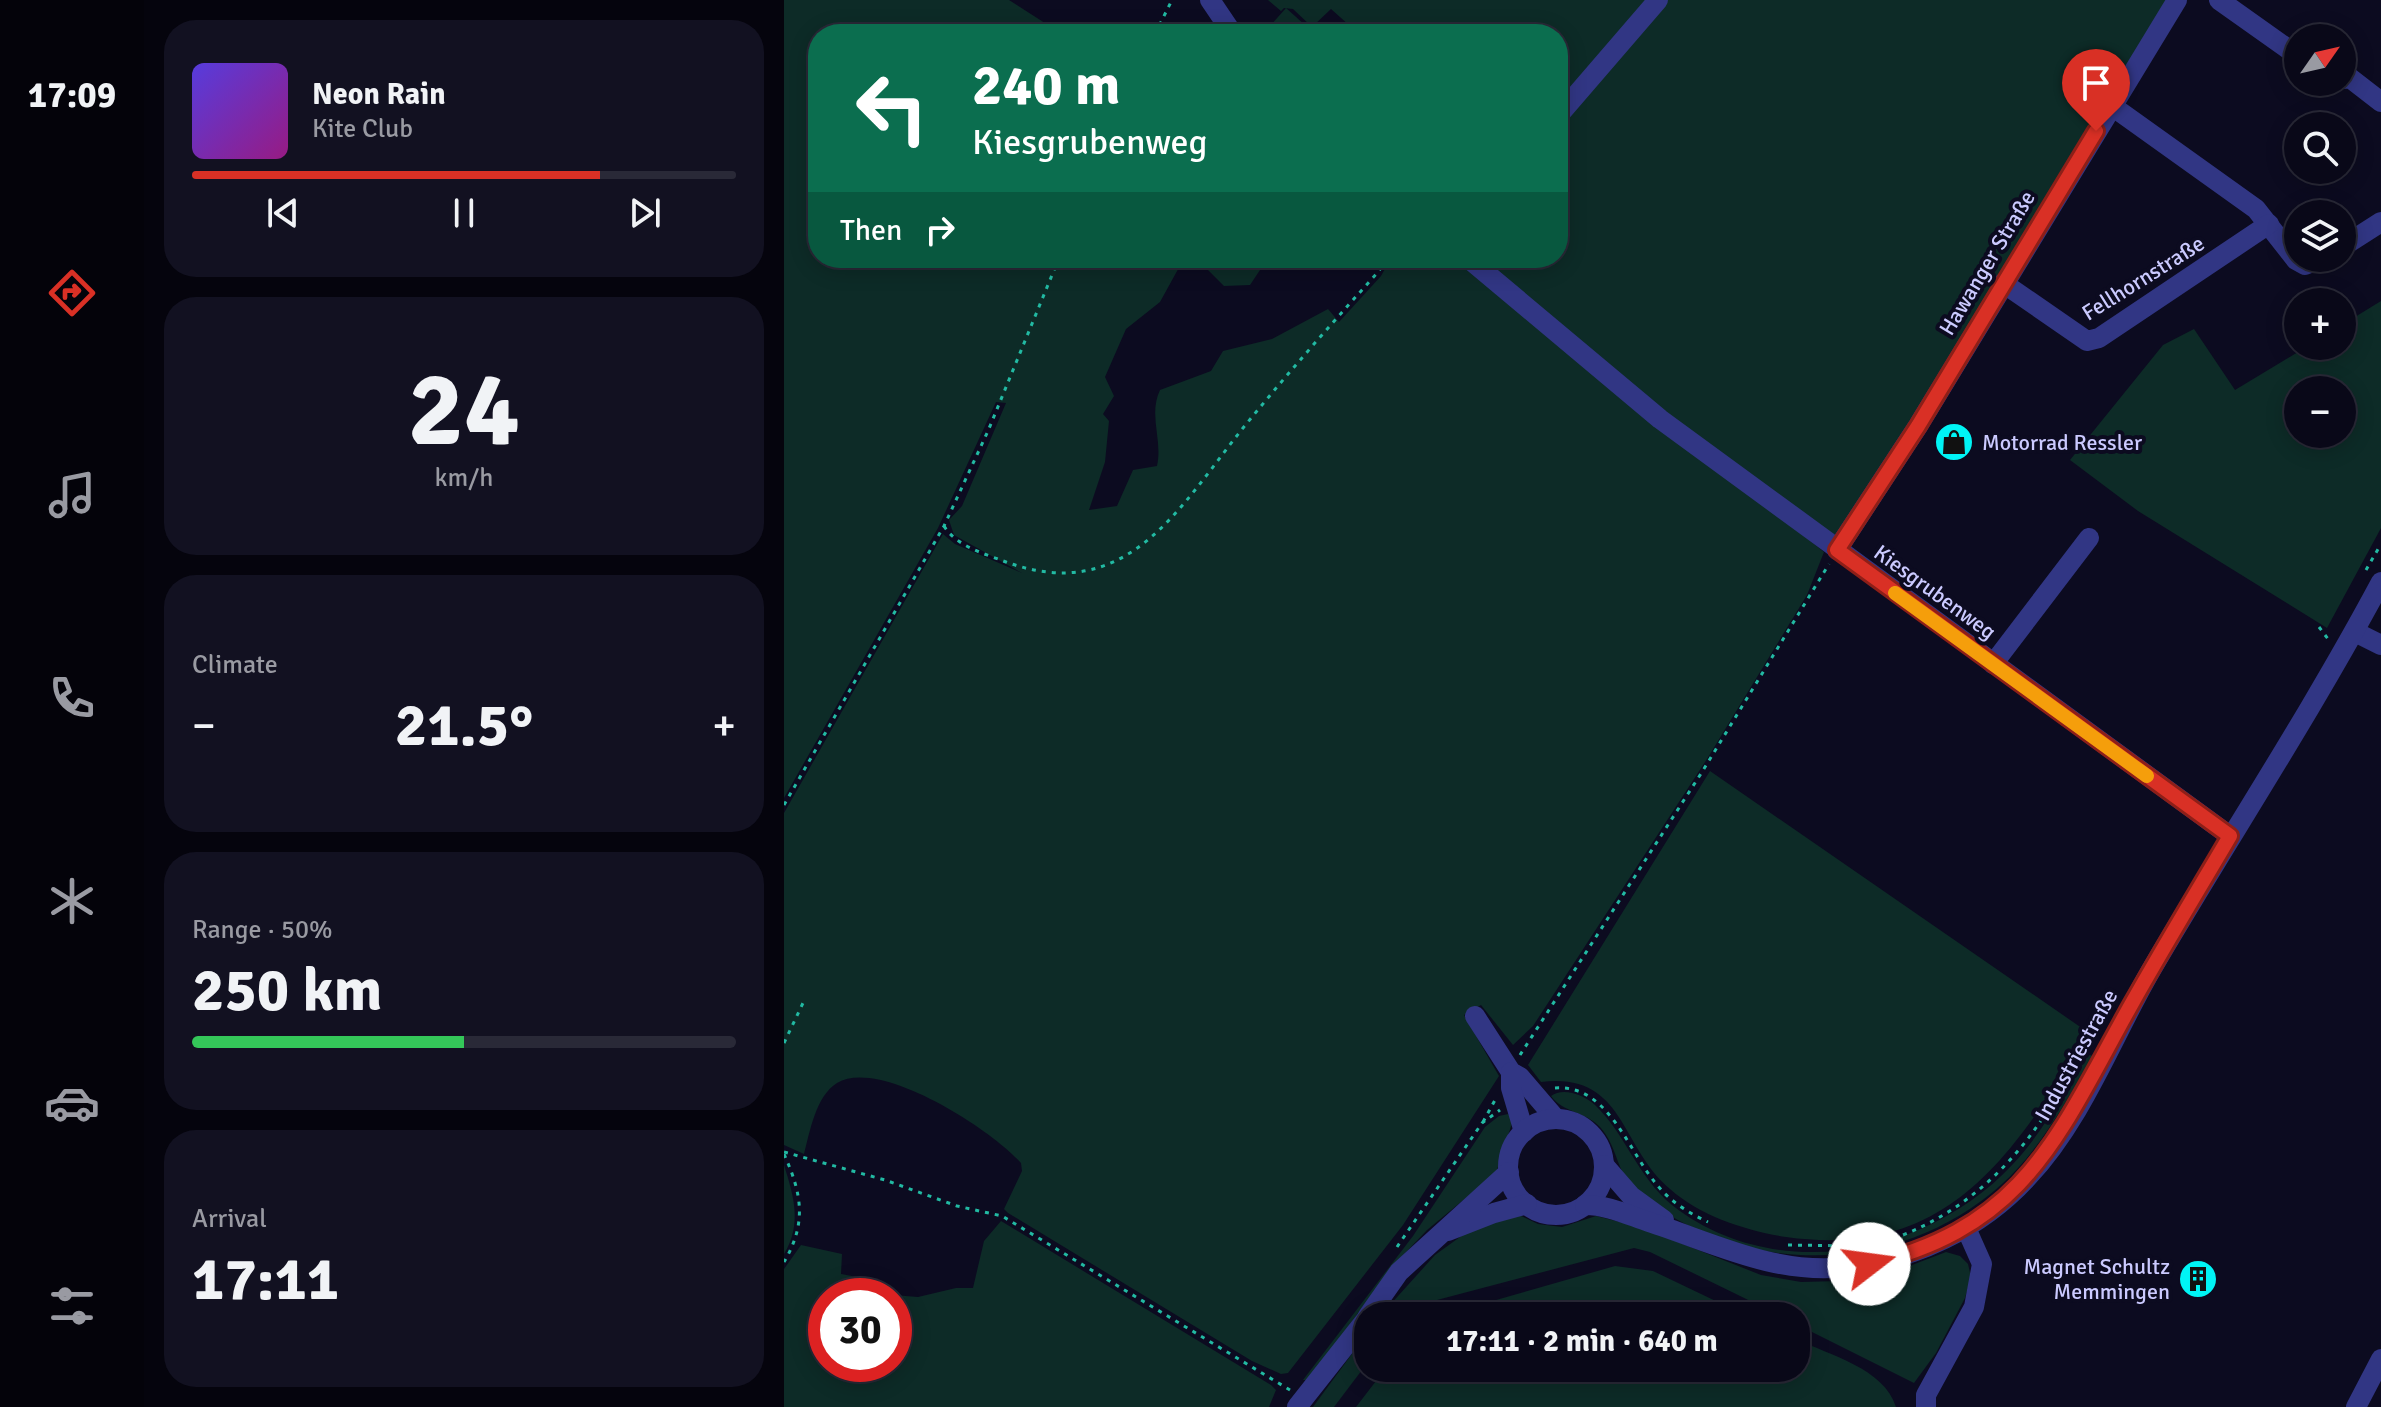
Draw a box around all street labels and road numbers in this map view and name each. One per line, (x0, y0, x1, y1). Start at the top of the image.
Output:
street label: Hawanger Straße (1933, 186, 2041, 340)
street label: Fellhornstraße (2077, 230, 2209, 326)
street label: Kiesgrubenweg (1869, 539, 2001, 645)
street label: Industriestraße (2029, 985, 2123, 1125)

